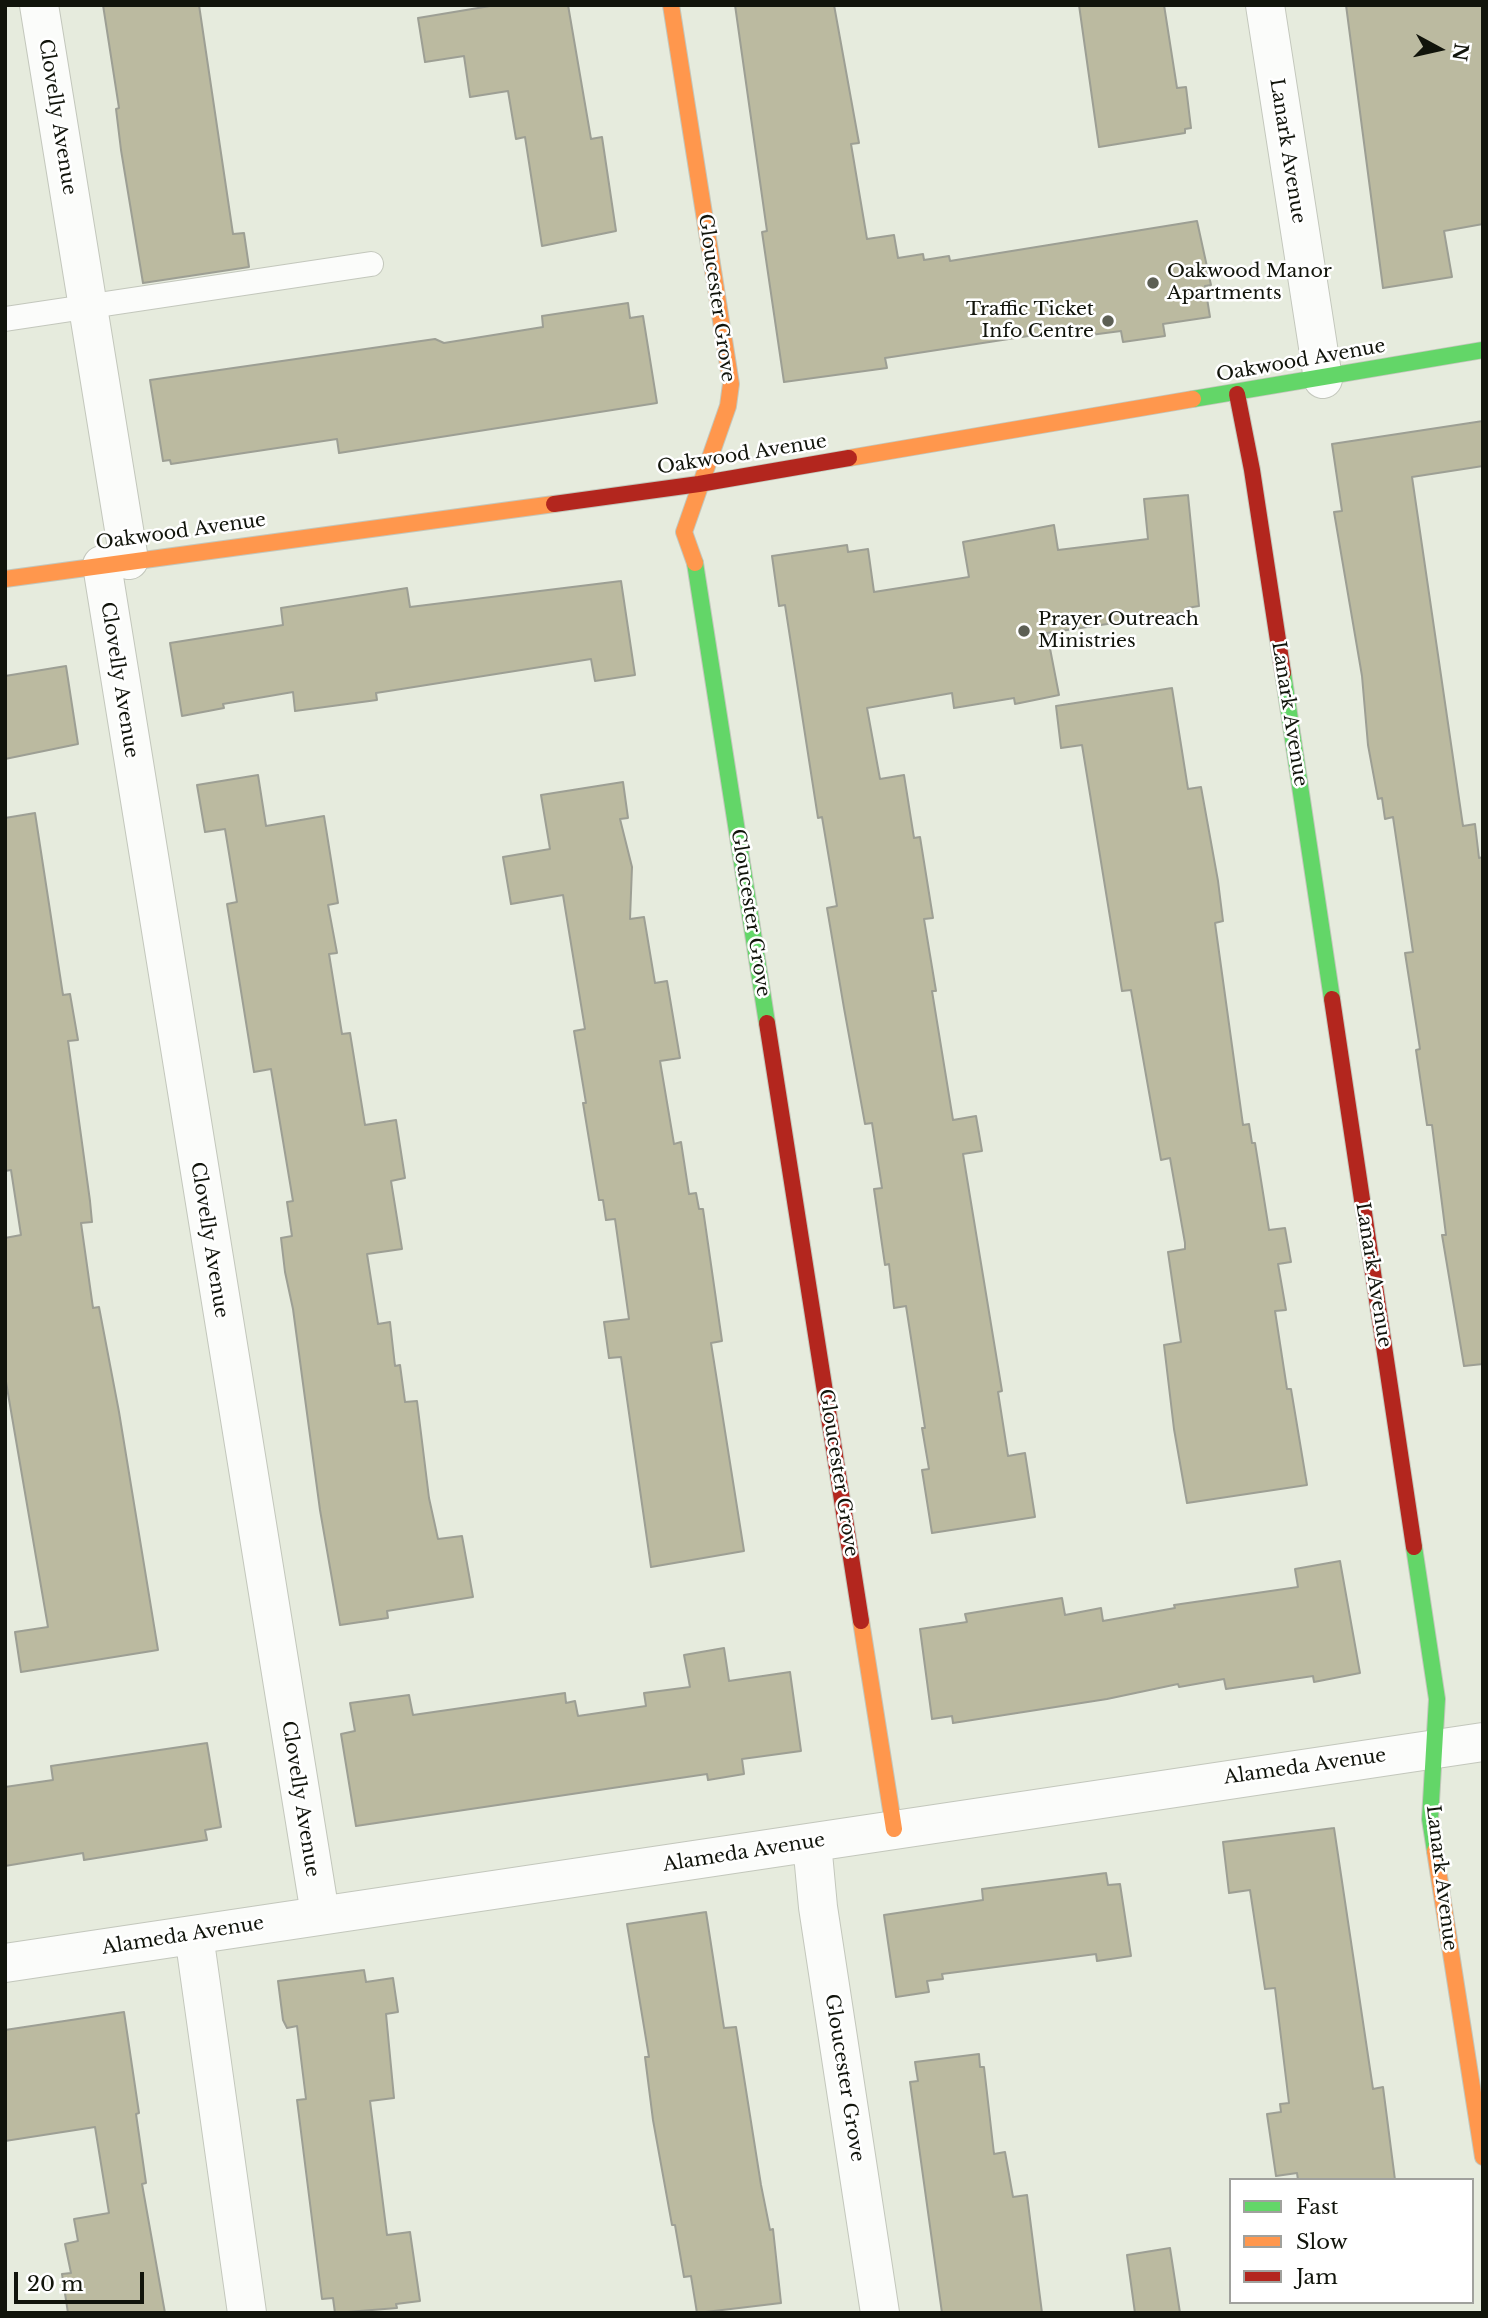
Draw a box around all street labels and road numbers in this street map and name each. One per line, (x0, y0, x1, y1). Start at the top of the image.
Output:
street label: Clovelly Avenue (33, 37, 81, 197)
street label: Lanark Avenue (1264, 77, 1310, 225)
street label: Gloucester Grove (693, 212, 739, 384)
street label: Oakwood Avenue (1215, 335, 1387, 387)
street label: Oakwood Avenue (656, 430, 828, 480)
street label: Oakwood Avenue (95, 509, 267, 555)
street label: Clovelly Avenue (95, 600, 143, 760)
street label: Lanark Avenue (1266, 640, 1312, 788)
street label: Gloucester Grove (725, 827, 775, 999)
street label: Clovelly Avenue (185, 1160, 233, 1320)
street label: Lanark Avenue (1350, 1201, 1396, 1349)
street label: Gloucester Grove (813, 1387, 863, 1559)
street label: Clovelly Avenue (276, 1719, 324, 1879)
street label: Alameda Avenue (1222, 1744, 1388, 1790)
street label: Lanark Avenue (1421, 1804, 1461, 1952)
street label: Alameda Avenue (661, 1829, 827, 1877)
street label: Alameda Avenue (100, 1912, 266, 1960)
street label: Gloucester Grove (819, 1992, 869, 2164)

